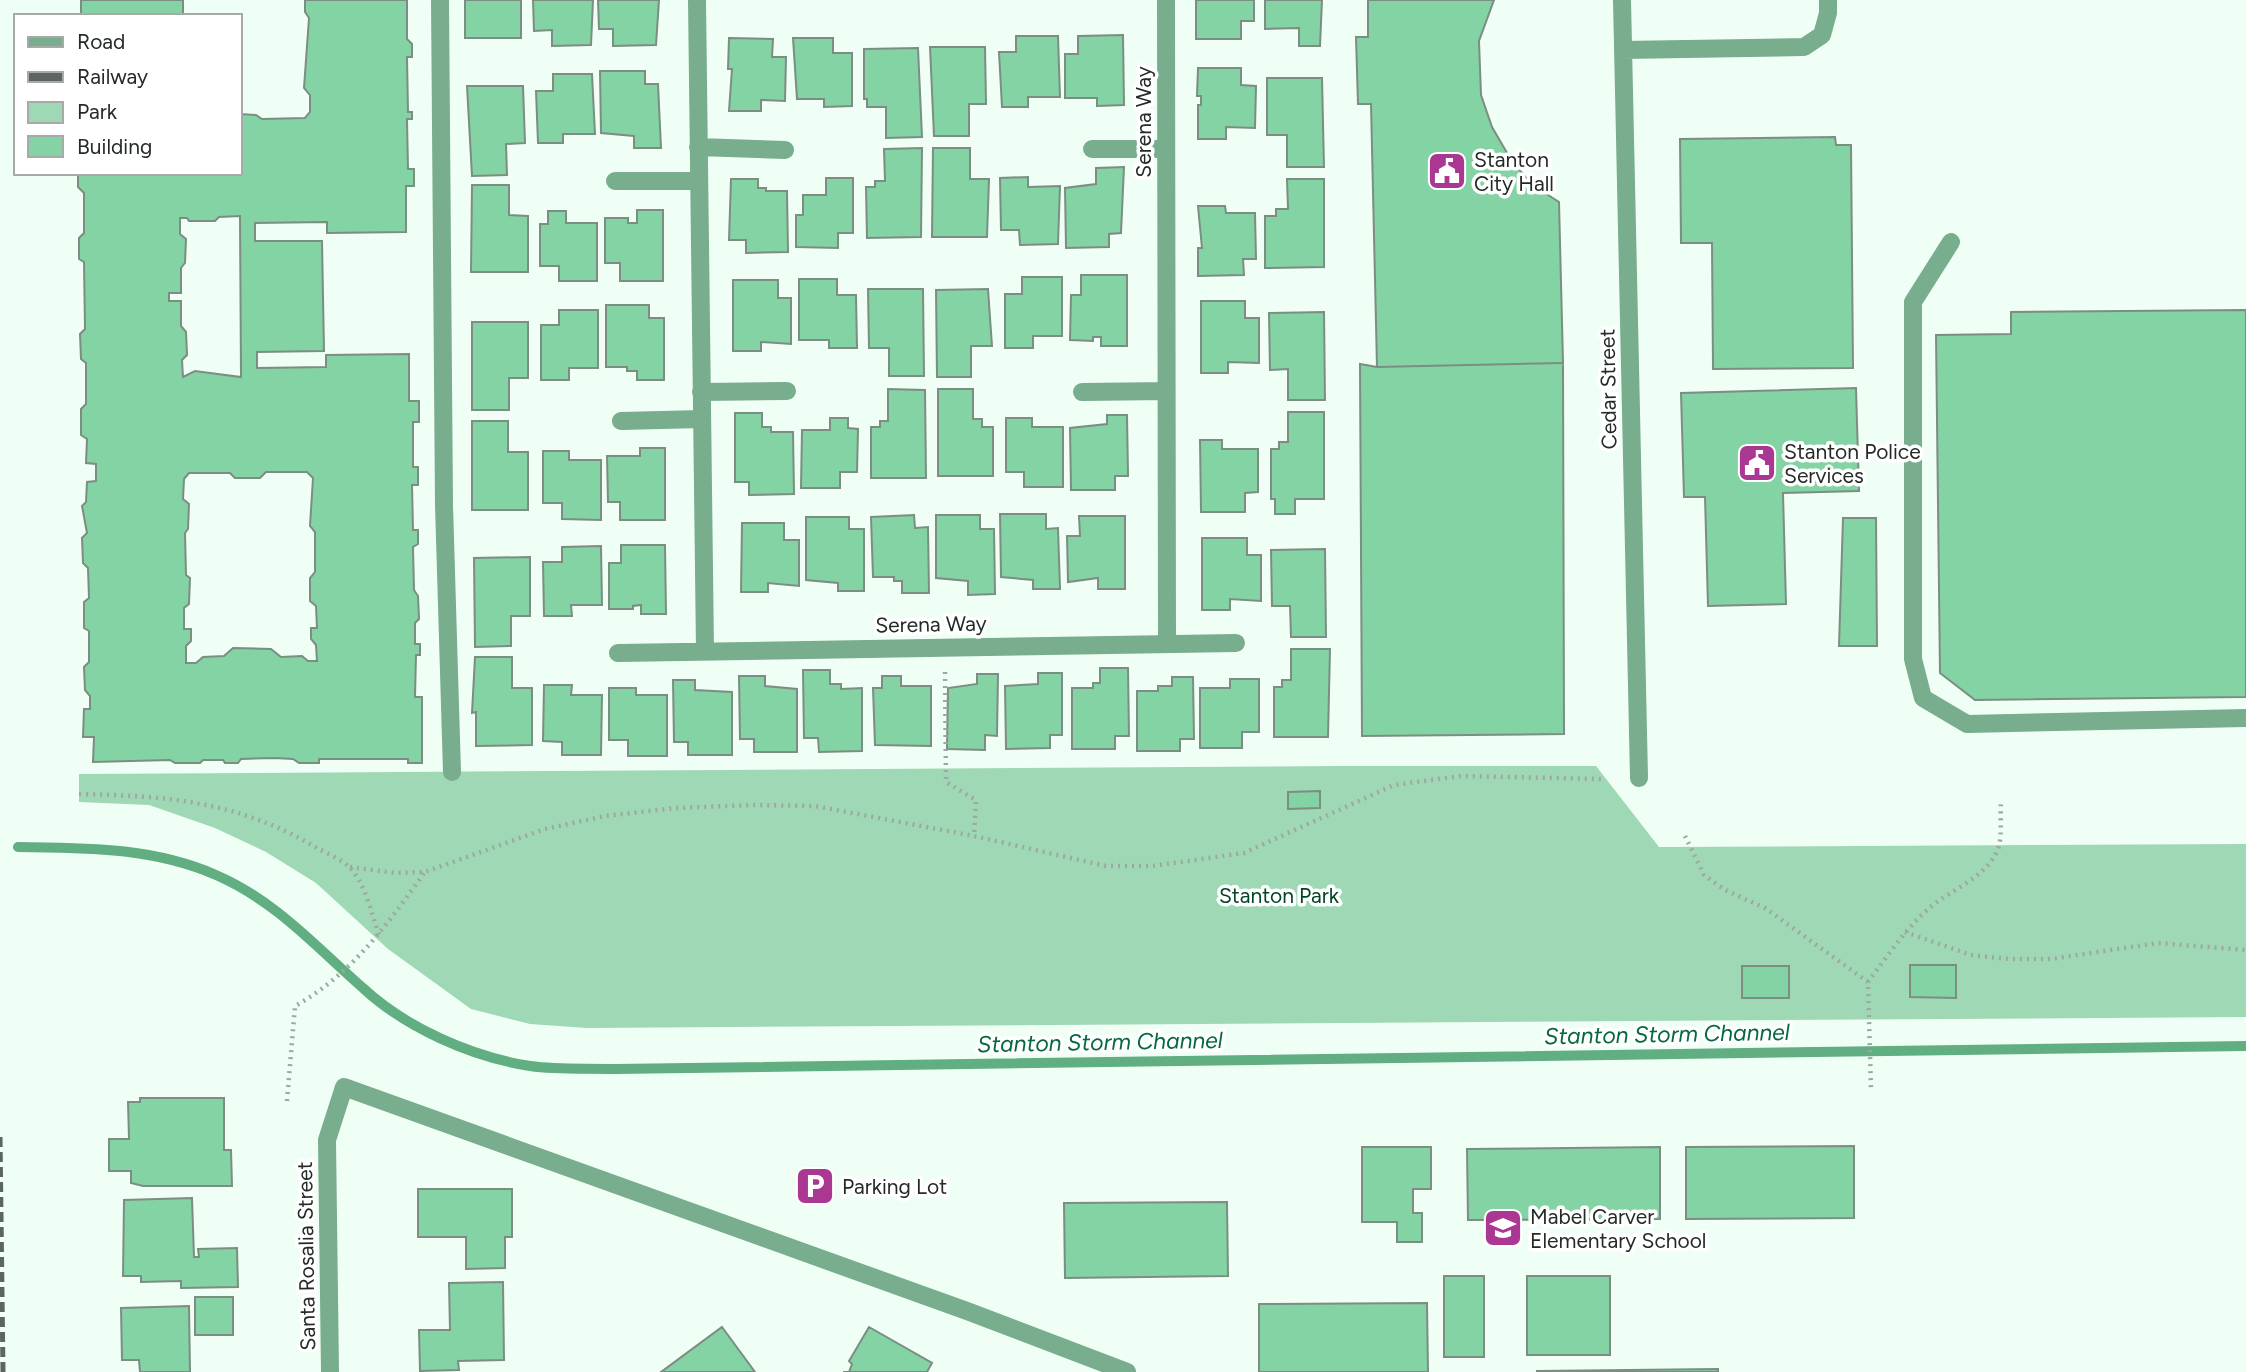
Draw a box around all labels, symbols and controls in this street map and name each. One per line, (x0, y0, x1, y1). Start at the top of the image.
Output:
legend (14, 14, 242, 175)
text: Road (77, 29, 125, 54)
text: Railway (77, 64, 148, 89)
street label: Serena Way (1131, 66, 1156, 178)
text: Park (77, 99, 118, 124)
text: Building (77, 134, 152, 159)
place label: Stanton City Hall (1474, 147, 1554, 196)
public building icon: Stanton City Hall (1426, 150, 1468, 192)
street label: Cedar Street (1594, 328, 1622, 450)
place label: Stanton Police Services (1784, 439, 1921, 488)
public building icon: Stanton Police Services (1736, 442, 1778, 484)
street label: Serena Way (875, 611, 987, 637)
park label: Stanton Park (1219, 883, 1340, 908)
water label: Stanton Storm Channel (1544, 1018, 1791, 1050)
water label: Stanton Storm Channel (977, 1026, 1224, 1058)
street label: Santa Rosalia Street (292, 1161, 320, 1351)
parking icon: Parking Lot (794, 1165, 836, 1207)
place label: Parking Lot (842, 1174, 947, 1199)
place label: Mabel Carver Elementary School (1530, 1204, 1706, 1253)
school or university icon: Mabel Carver Elementary School (1482, 1207, 1524, 1249)

